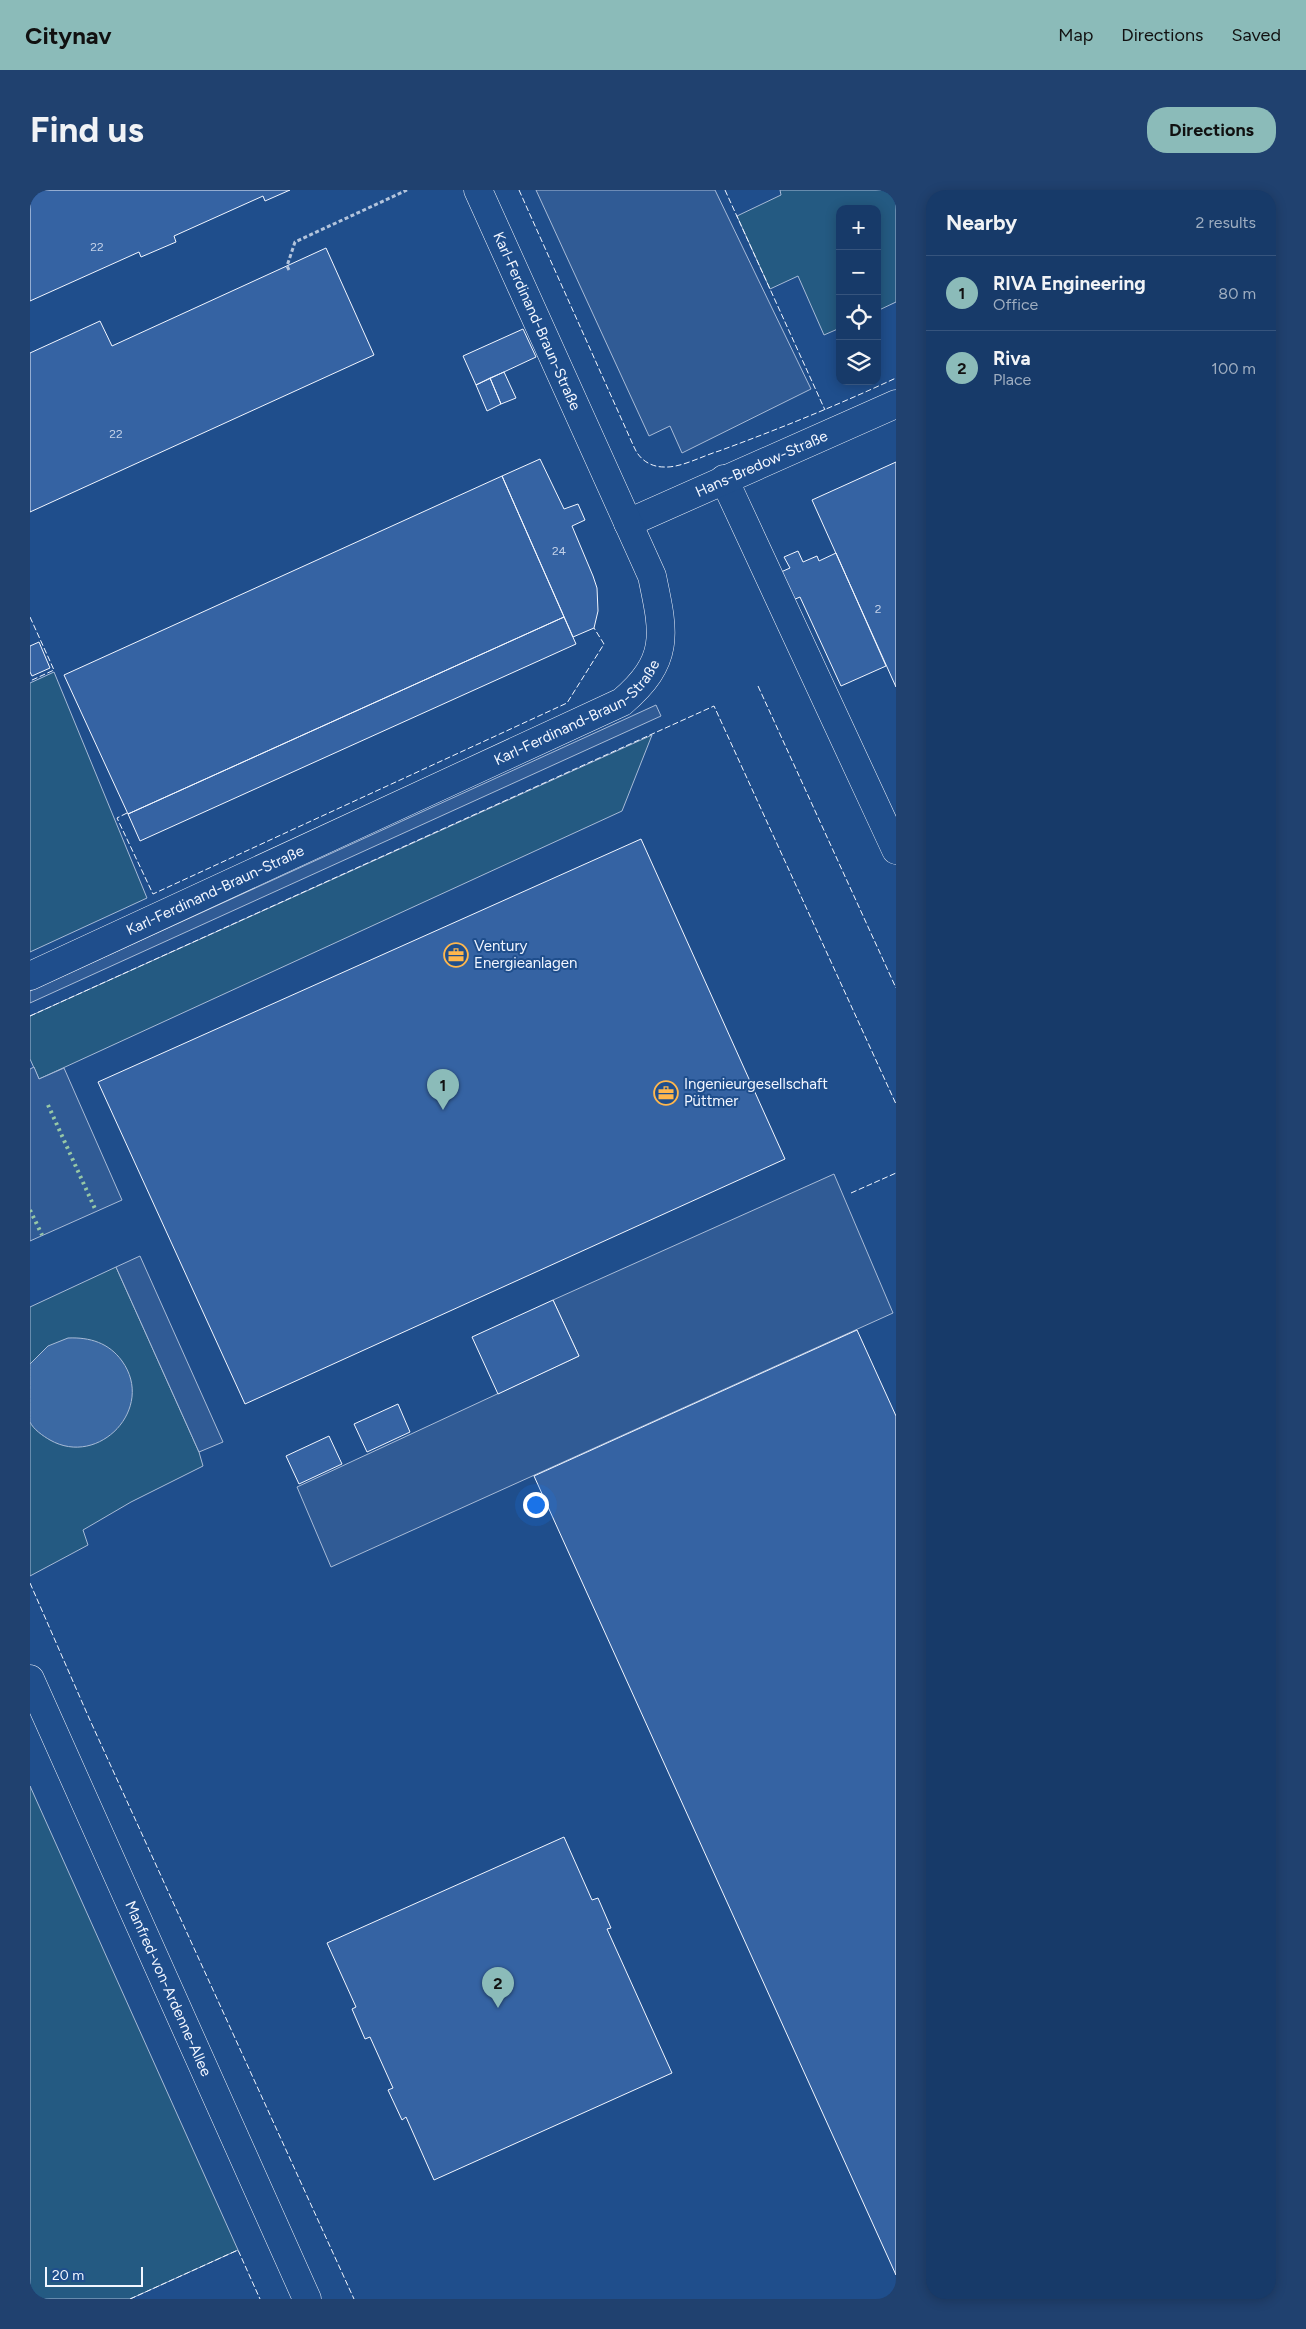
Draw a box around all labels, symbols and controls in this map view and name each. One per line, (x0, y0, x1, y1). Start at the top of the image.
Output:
text: Citynav (25, 21, 112, 50)
text: Map (1058, 24, 1093, 46)
text: Directions (1121, 24, 1203, 46)
text: Saved (1231, 24, 1281, 46)
button: Directions (1147, 107, 1276, 153)
text: Find us (30, 109, 144, 151)
map controls (836, 205, 881, 385)
button: + (836, 205, 881, 250)
text: Nearby (946, 210, 1017, 235)
text: 2 results (1196, 213, 1256, 232)
street label: Karl-Ferdinand-Braun-Straße (489, 229, 585, 413)
house number: 22 (90, 240, 104, 254)
button: − (836, 250, 881, 295)
text: RIVA Engineering (993, 272, 1146, 295)
text: 1 (959, 284, 965, 303)
text: 80 m (1218, 284, 1256, 303)
button: locate (836, 295, 881, 340)
text: Office (993, 295, 1038, 314)
button: layers (836, 340, 881, 385)
text: Riva (993, 347, 1031, 370)
text: 2 (957, 359, 967, 378)
text: 100 m (1211, 359, 1256, 378)
text: Place (993, 370, 1031, 389)
house number: 22 (109, 427, 123, 441)
street label: Hans-Bredow-Straße (693, 427, 830, 501)
house number: 24 (552, 544, 567, 558)
house number: 2 (875, 602, 881, 616)
street label: Karl-Ferdinand-Braun-Straße (491, 657, 664, 769)
street label: Karl-Ferdinand-Braun-Straße (123, 841, 307, 939)
place label: Ventury Energieanlagen (474, 937, 577, 972)
office icon: Ventury Energieanlagen (443, 942, 469, 968)
pin: 1 (427, 1069, 459, 1110)
place label: Ingenieurgesellschaft Püttmer (684, 1075, 828, 1110)
office icon: Ingenieurgesellschaft Püttmer (653, 1080, 679, 1106)
your location (523, 1492, 549, 1518)
street label: Manfred-von-Ardenne-Allee (121, 1898, 215, 2079)
pin: 2 (482, 1967, 514, 2008)
scale bar (45, 2264, 142, 2287)
text: 20 m (52, 2267, 84, 2284)

